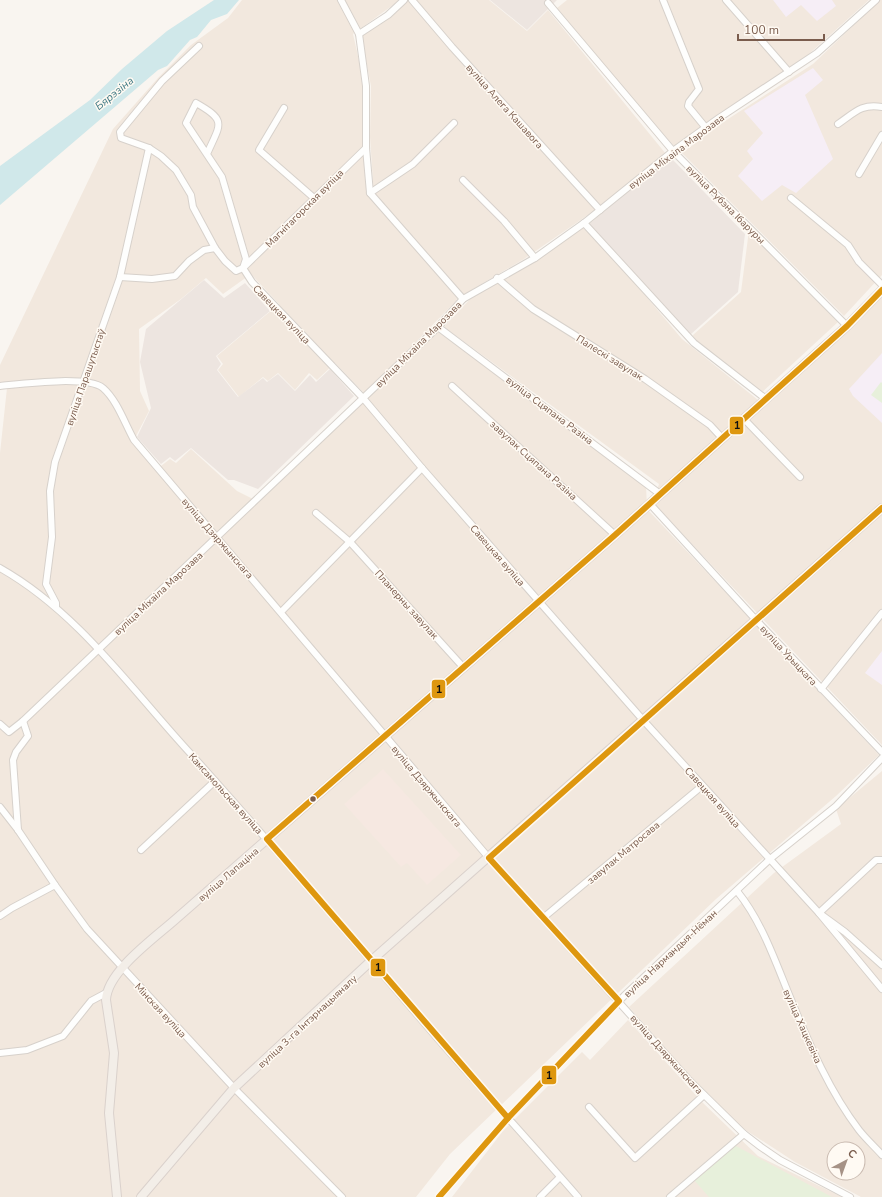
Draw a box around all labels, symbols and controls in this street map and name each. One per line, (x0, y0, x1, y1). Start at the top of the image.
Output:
scale bar (738, 16, 824, 42)
text: 100 m (744, 22, 779, 38)
street label: вуліца Алега Кашавога (462, 61, 546, 152)
water label: Бярэзіна (92, 73, 137, 114)
street label: вуліца Міхаіла Марозава (626, 111, 728, 193)
street label: вуліца Рубэна Ібаруры (683, 162, 768, 247)
street label: Магнітагорская вуліца (262, 166, 347, 251)
street label: Савецкая вуліца (249, 282, 313, 347)
street label: вуліца Міхаіла Марозава (372, 298, 465, 391)
street label: вуліца Парашутыстаў (63, 326, 109, 428)
street label: Палескі завулак (573, 332, 646, 384)
street label: вуліца Сцяпана Разіна (503, 373, 596, 448)
line badge: 1 (729, 416, 744, 435)
street label: завулак Сцяпана Разіна (487, 418, 580, 504)
text: 1 (734, 418, 740, 433)
street label: вуліца Дзяржынскага (178, 495, 256, 582)
street label: Савецкая вуліца (467, 522, 528, 589)
street label: вуліца Міхаіла Марозава (111, 549, 206, 639)
street label: Планерны завулак (371, 567, 442, 643)
street label: вуліца Урыцкага (757, 622, 820, 689)
line badge: 1 (431, 679, 446, 699)
text: 1 (436, 682, 442, 697)
street label: вуліца Дзяржынскага (388, 743, 465, 830)
street label: Камсамольская вуліца (185, 750, 266, 837)
street label: Савецкая вуліца (681, 764, 743, 831)
unlabelled marker (308, 794, 318, 804)
street label: завулак Матросава (584, 818, 663, 887)
street label: вуліца Лапаціна (195, 844, 262, 905)
street label: вуліца Нармандыя-Нёман (621, 907, 721, 1001)
line badge: 1 (370, 958, 386, 977)
text: 1 (375, 960, 381, 975)
street label: вуліца 3-га Інтэрнацыяналу (255, 971, 361, 1072)
street label: Мінская вуліца (131, 980, 189, 1041)
street label: вуліца Хацкевіча (779, 987, 825, 1066)
street label: вуліца Дзяржынскага (627, 1012, 706, 1098)
line badge: 1 (541, 1065, 557, 1085)
text: 1 (546, 1068, 552, 1083)
north arrow (826, 1141, 866, 1181)
text: С (844, 1146, 860, 1162)

